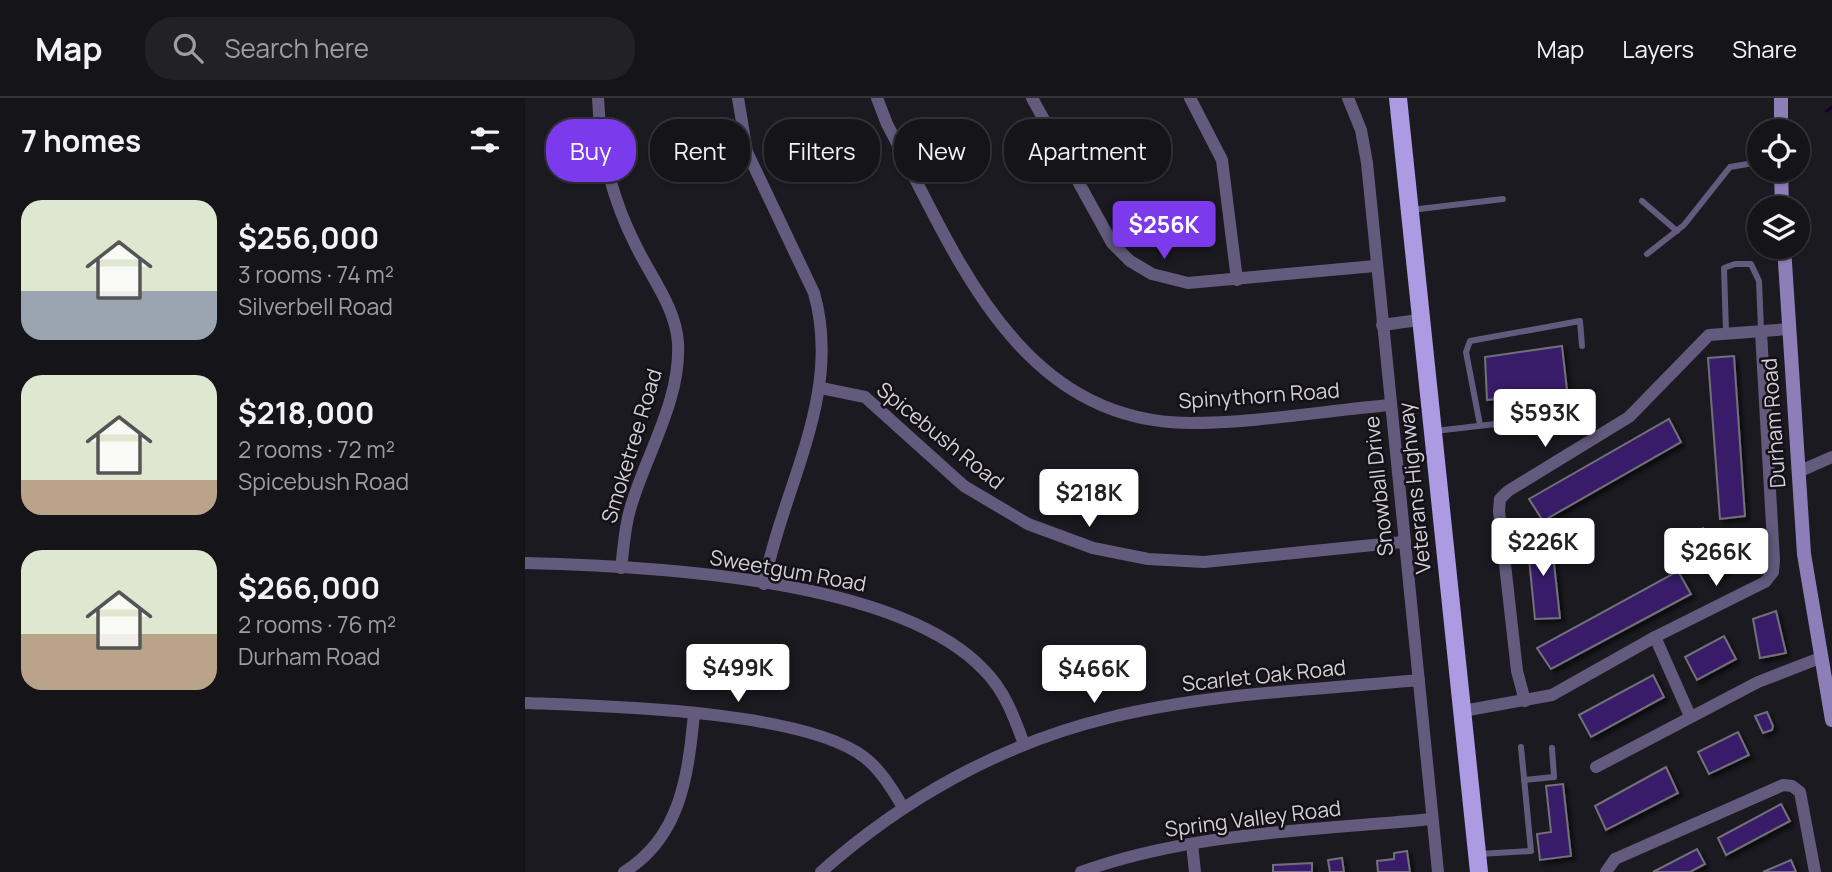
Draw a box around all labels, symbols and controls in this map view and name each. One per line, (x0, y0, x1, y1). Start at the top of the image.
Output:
search box (145, 17, 635, 80)
text: Map (35, 26, 103, 71)
icon: search (169, 29, 207, 67)
text: Search here (225, 30, 369, 66)
text: Map (1537, 32, 1584, 65)
text: Layers (1622, 32, 1694, 65)
text: Share (1732, 32, 1797, 65)
chip: Buy (546, 119, 636, 182)
chip: Rent (650, 119, 750, 182)
chip: Filters (764, 119, 880, 182)
chip: New (894, 119, 990, 182)
chip: Apartment (1004, 119, 1171, 182)
map controls (1747, 119, 1810, 259)
button: locate (1747, 119, 1810, 182)
text: 7 homes (21, 120, 141, 161)
icon: filters (466, 121, 504, 159)
button: layers (1747, 196, 1810, 259)
pin: $256K (1115, 202, 1213, 261)
text: $256K (1129, 208, 1199, 240)
text: $256,000 (238, 217, 379, 258)
icon: home (77, 228, 161, 312)
text: 3 rooms · 74 m² (238, 258, 394, 290)
text: Silverbell Road (238, 290, 393, 322)
street label: Durham Road (1754, 357, 1792, 489)
street label: Smoketree Road (594, 365, 668, 526)
street label: Spicebush Road (871, 375, 1010, 495)
street label: Spinythorn Road (1177, 375, 1340, 415)
pin: $593K (1496, 390, 1594, 449)
text: $218,000 (238, 392, 375, 433)
text: $593K (1510, 396, 1580, 428)
street label: Veterans Highway (1391, 401, 1437, 575)
icon: home (77, 403, 161, 487)
street label: Snowball Drive (1357, 415, 1399, 558)
text: 2 rooms · 72 m² (238, 433, 395, 465)
text: Spicebush Road (238, 465, 409, 497)
pin: $218K (1040, 470, 1138, 529)
text: $218K (1055, 476, 1123, 508)
pin: $226K (1494, 518, 1592, 578)
text: $226K (1507, 525, 1579, 557)
pin: $266K (1667, 528, 1765, 588)
text: $266K (1680, 535, 1752, 567)
street label: Sweetgum Road (708, 542, 869, 598)
text: $266,000 (238, 567, 380, 608)
icon: home (77, 578, 161, 662)
text: 2 rooms · 76 m² (238, 608, 396, 640)
text: Durham Road (238, 640, 380, 672)
pin: $499K (689, 644, 787, 704)
pin: $466K (1045, 646, 1143, 705)
text: $499K (702, 651, 774, 683)
text: $466K (1058, 652, 1130, 684)
street label: Scarlet Oak Road (1180, 652, 1347, 698)
street label: Spring Valley Road (1163, 793, 1343, 843)

